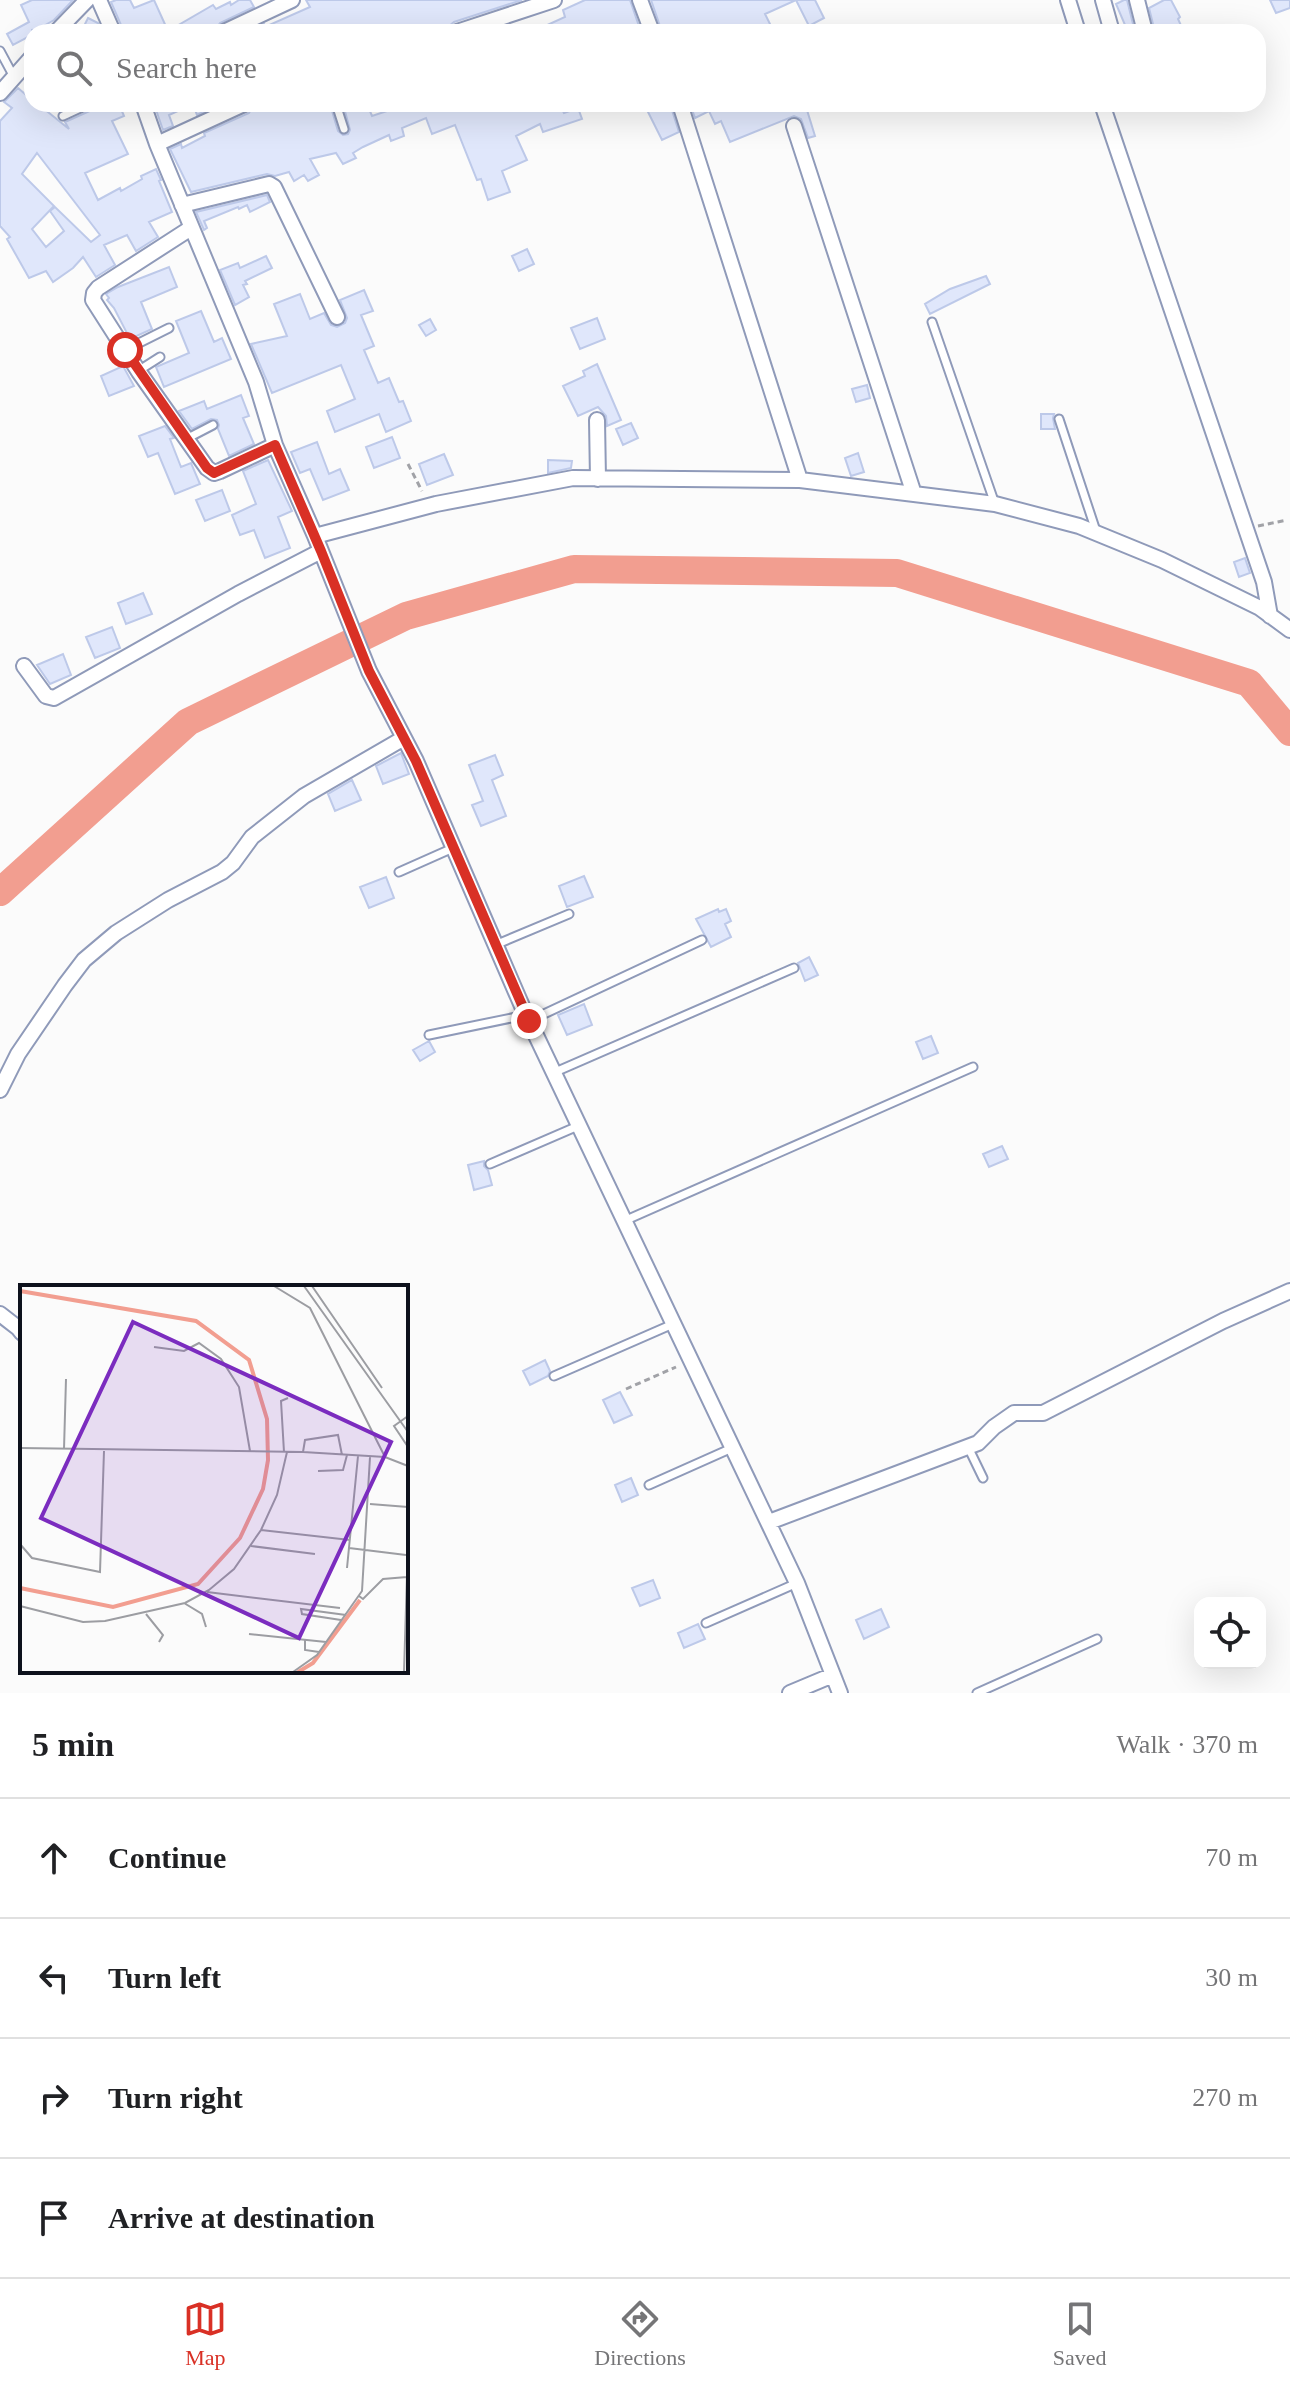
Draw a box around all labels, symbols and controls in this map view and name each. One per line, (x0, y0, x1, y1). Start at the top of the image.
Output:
search box (24, 24, 1266, 112)
icon: search (52, 46, 96, 90)
text: Search here (116, 51, 257, 84)
route start (107, 332, 143, 368)
route end (511, 1003, 547, 1039)
inset map (20, 1285, 408, 1673)
map controls (1194, 1597, 1266, 1669)
button: locate (1194, 1597, 1266, 1669)
text: 5 min (32, 1726, 114, 1763)
text: Walk · 370 m (1116, 1730, 1258, 1759)
icon: ahead (32, 1836, 76, 1880)
text: Continue (108, 1841, 226, 1874)
text: 70 m (1205, 1843, 1258, 1872)
icon: left (32, 1956, 76, 2000)
text: Turn left (108, 1961, 221, 1994)
text: 30 m (1205, 1963, 1258, 1992)
icon: right (32, 2076, 76, 2120)
text: Turn right (108, 2081, 243, 2114)
text: 270 m (1192, 2083, 1258, 2112)
icon: arrive (32, 2196, 76, 2240)
text: Arrive at destination (108, 2201, 375, 2234)
tab: Map (183, 2297, 227, 2371)
tab: Directions (594, 2297, 686, 2371)
tab: Saved (1053, 2297, 1107, 2371)

